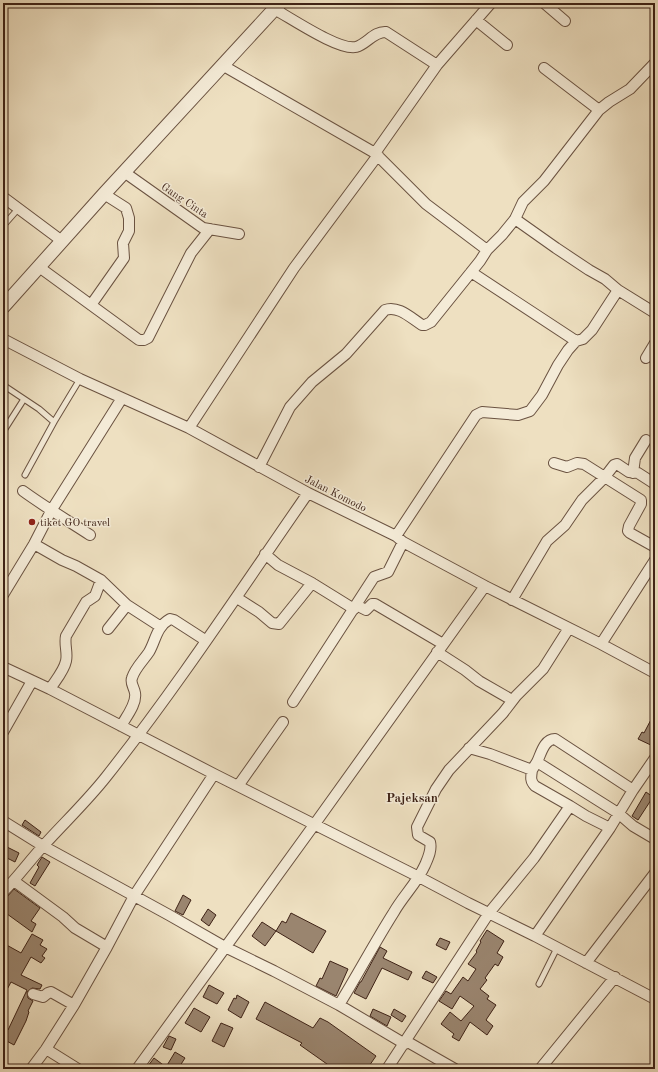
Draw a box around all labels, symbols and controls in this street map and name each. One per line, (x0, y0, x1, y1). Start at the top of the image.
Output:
street label: Gang Cinta (159, 182, 210, 221)
street label: Jalan Komodo (303, 474, 368, 515)
marker: tiket GO travel (27, 517, 37, 527)
place label: tiket GO travel (40, 518, 110, 529)
district label: Pajeksan (386, 792, 438, 805)

